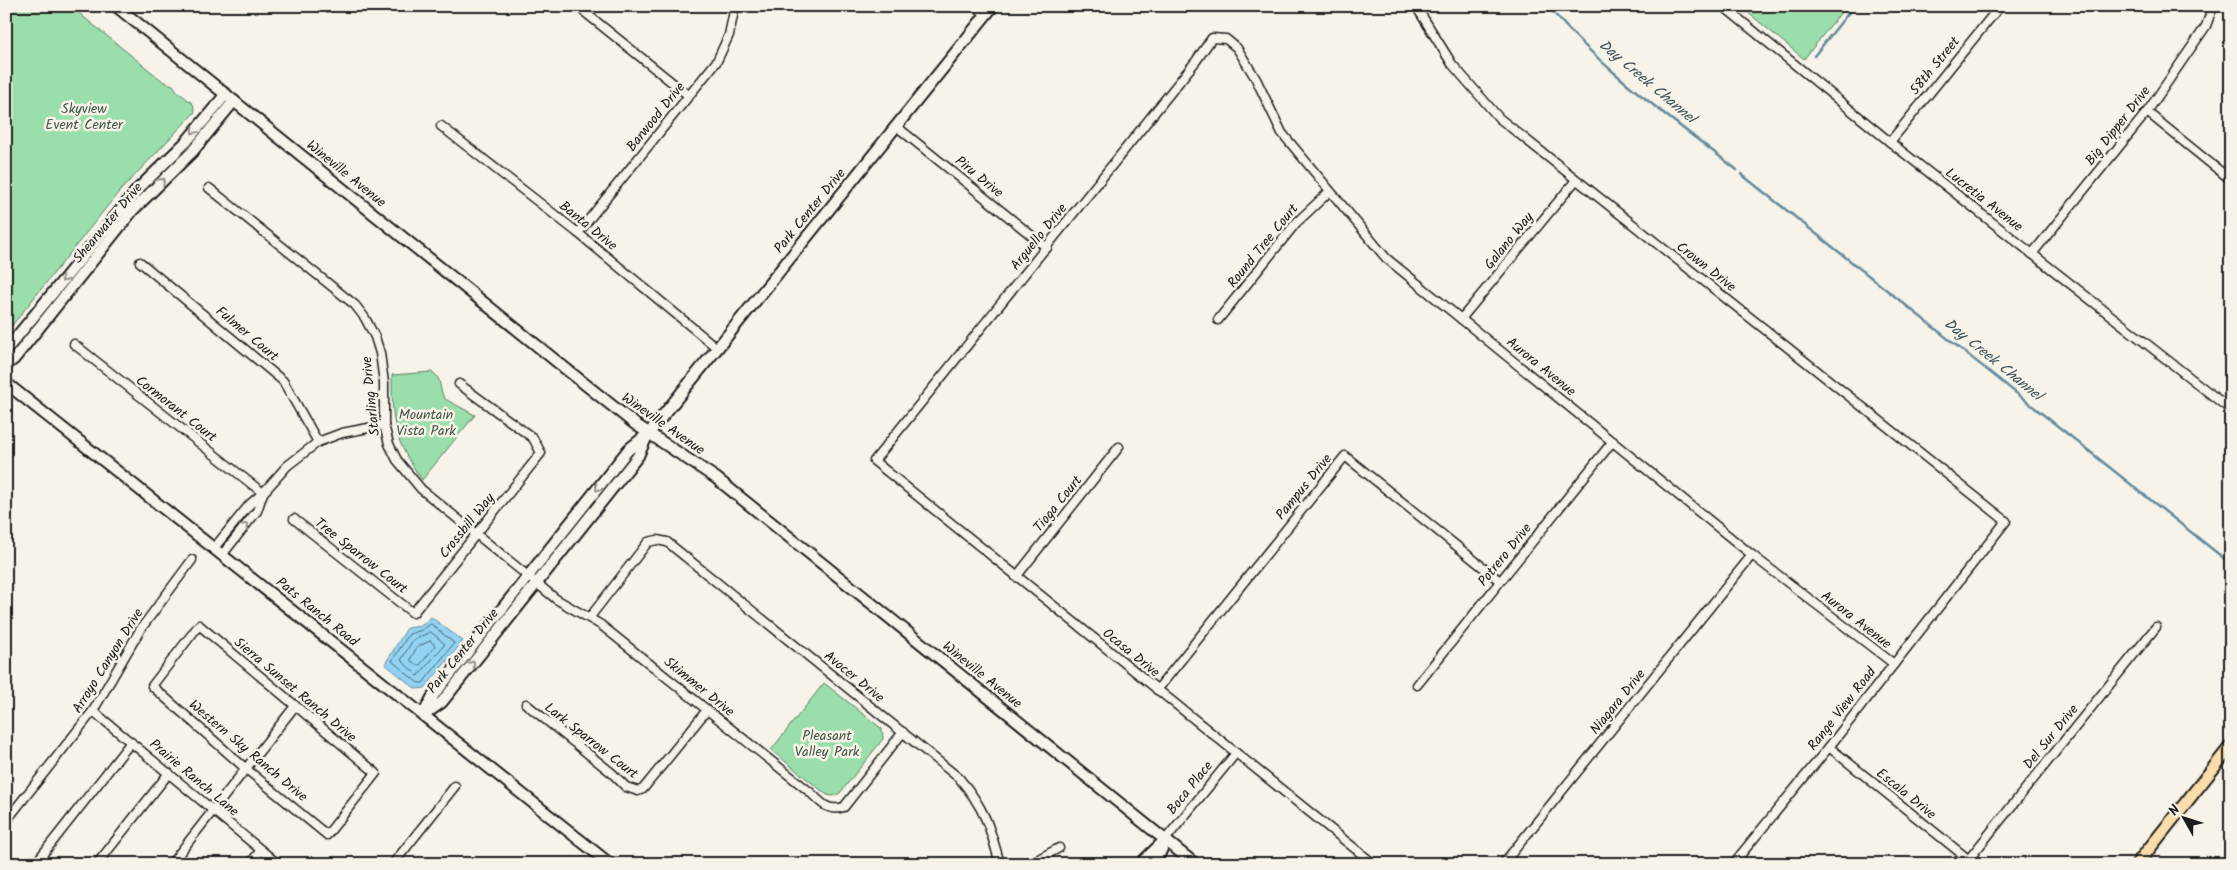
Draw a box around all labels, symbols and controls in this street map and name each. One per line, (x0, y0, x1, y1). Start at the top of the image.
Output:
street label: 58th Street (1904, 31, 1966, 100)
water label: Day Creek Channel (1593, 34, 1703, 132)
street label: Barwood Drive (621, 77, 691, 157)
street label: Big Dipper Drive (2080, 81, 2157, 171)
park label: Skyview Event Center (45, 98, 124, 136)
one-way arrow (191, 126, 200, 135)
street label: Wineville Avenue (301, 135, 391, 214)
street label: Piru Drive (950, 150, 1009, 204)
street label: Lucretia Avenue (1940, 162, 2028, 238)
street label: Park Center Drive (769, 163, 852, 258)
street label: Shearwater Drive (68, 177, 149, 268)
one-way arrow (156, 178, 165, 187)
street label: Banta Drive (554, 196, 623, 257)
street label: Arguello Drive (1005, 198, 1073, 275)
street label: Round Tree Court (1222, 199, 1304, 293)
street label: Galano Way (1479, 207, 1539, 275)
street label: Crown Drive (1671, 236, 1741, 298)
one-way arrow (60, 274, 69, 283)
street label: Fulmer Court (211, 301, 284, 367)
water label: Day Creek Channel (1939, 313, 2050, 409)
street label: Aurora Avenue (1501, 332, 1581, 402)
street label: Starling Drive (356, 355, 386, 437)
street label: Cormorant Court (131, 370, 222, 448)
street label: Wineville Avenue (617, 387, 710, 461)
park label: Mountain Vista Park (396, 404, 456, 442)
street label: Pampus Drive (1270, 449, 1338, 525)
street label: Tioga Court (1028, 470, 1088, 537)
one-way arrow (595, 482, 604, 492)
street label: Crossbill Way (434, 488, 501, 563)
street label: Tree Sparrow Court (310, 512, 413, 600)
street label: Potrero Drive (1473, 518, 1538, 591)
one-way arrow (240, 522, 249, 531)
street label: Pats Ranch Road (271, 572, 364, 653)
street label: Aurora Avenue (1816, 585, 1897, 655)
street label: Park Center Drive (422, 603, 505, 698)
street label: Arroyo Canyon Drive (67, 604, 150, 718)
street label: Ocasa Drive (1097, 623, 1165, 684)
street label: Sierra Sunset Ranch Drive (229, 632, 362, 748)
street label: Wineville Avenue (937, 636, 1027, 715)
street label: Avocer Drive (819, 646, 890, 709)
street label: Skimmer Drive (659, 652, 740, 723)
one-way arrow (466, 660, 475, 670)
street label: Range View Road (1802, 662, 1882, 756)
street label: Niagara Drive (1585, 664, 1652, 739)
street label: Western Sky Ranch Drive (184, 695, 313, 808)
street label: Lark Sparrow Court (539, 697, 643, 785)
street label: Del Sur Drive (2018, 699, 2085, 774)
park label: Pleasant Valley Park (795, 725, 860, 763)
street label: Prairie Ranch Lane (144, 734, 244, 823)
street label: Boca Place (1161, 756, 1219, 820)
street label: Escala Drive (1871, 763, 1941, 826)
north arrow (2160, 792, 2210, 842)
text: N (2163, 800, 2186, 821)

